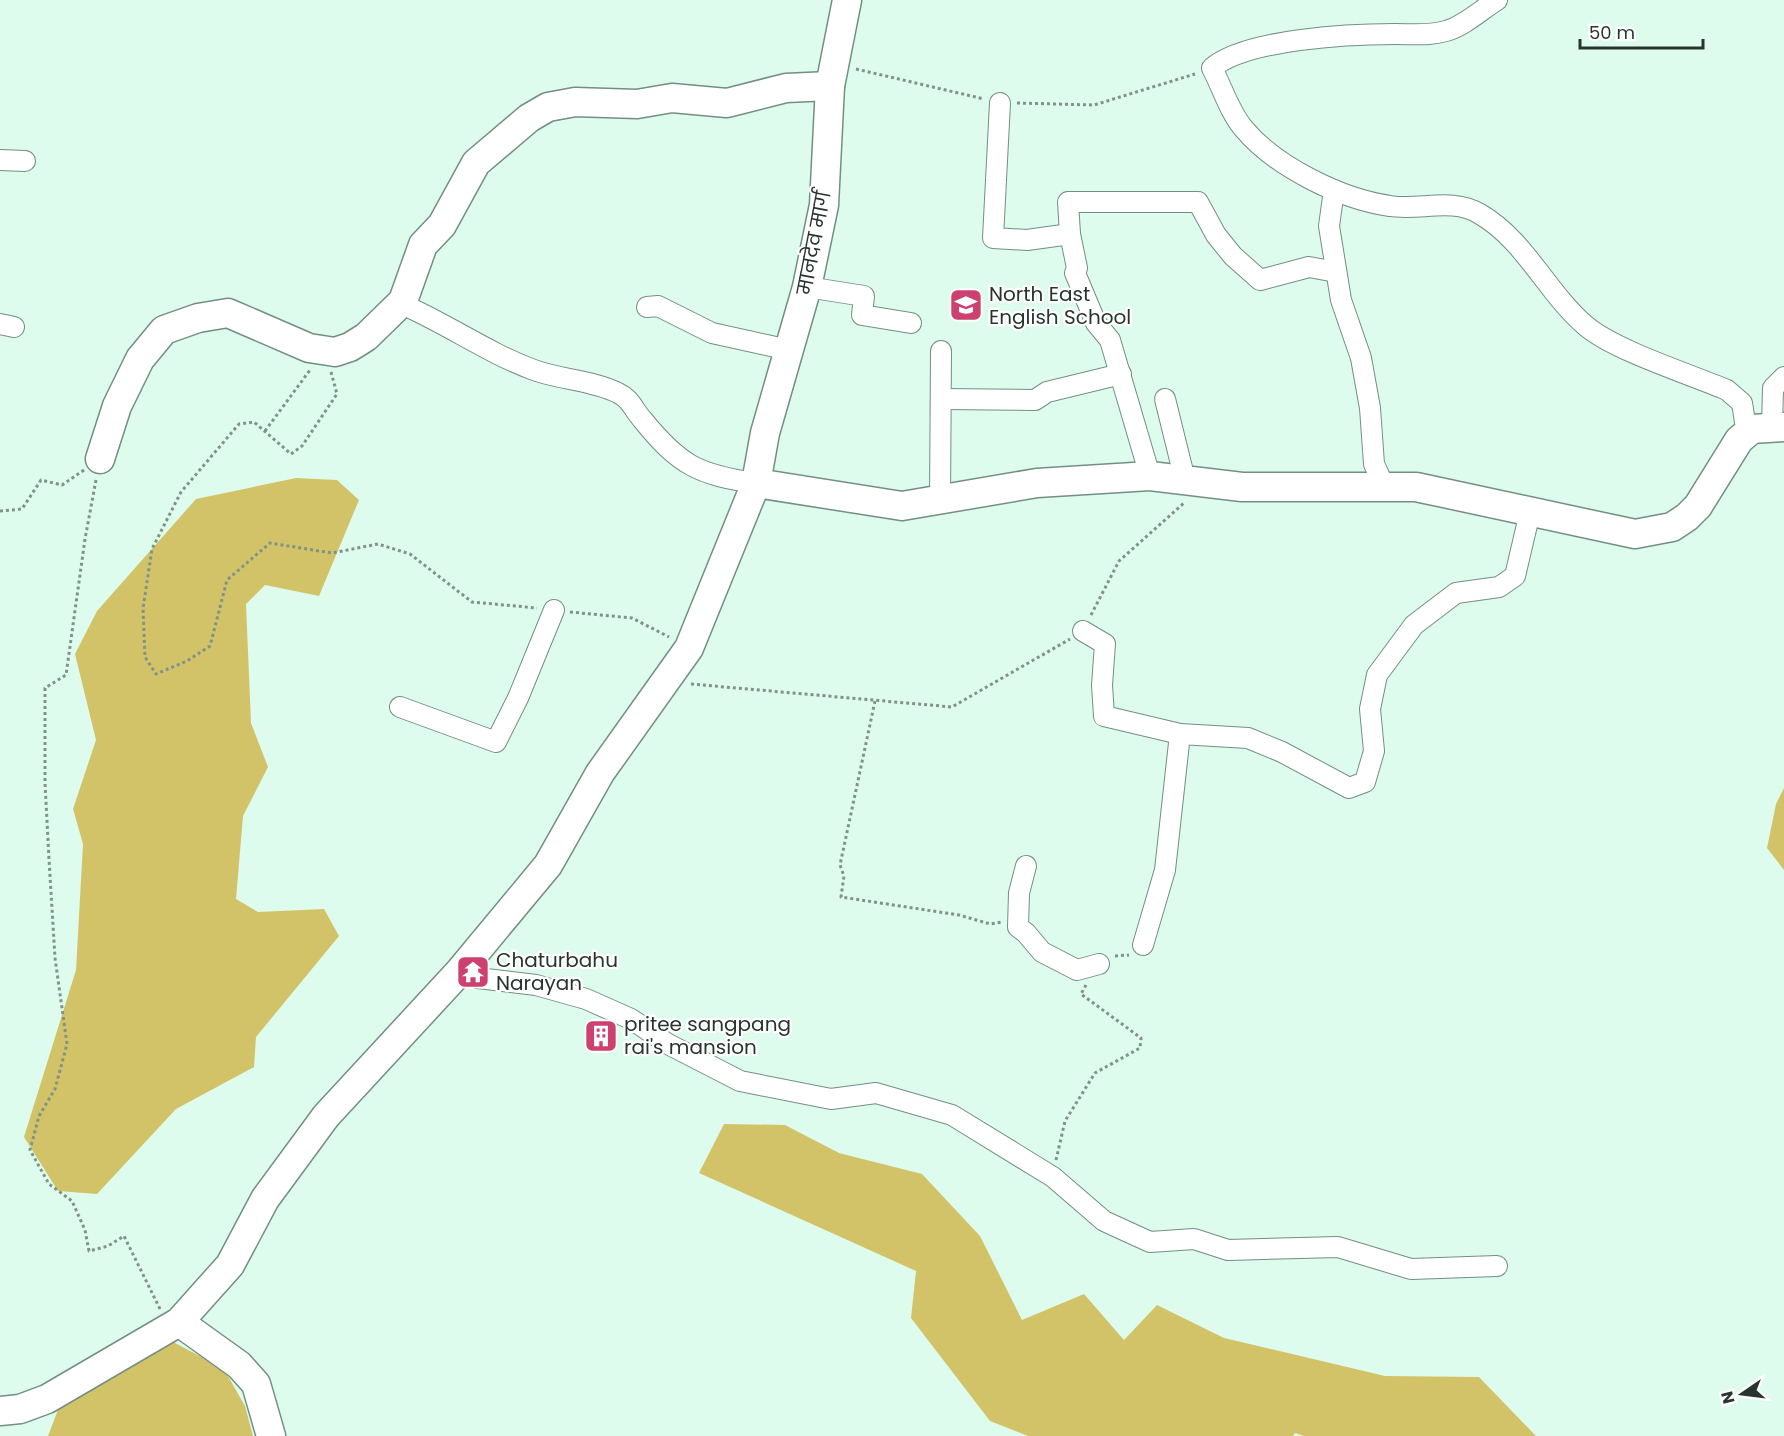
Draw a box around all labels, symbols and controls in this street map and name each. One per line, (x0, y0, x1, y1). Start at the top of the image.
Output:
scale bar (1580, 12, 1703, 50)
text: 50 m (1589, 20, 1635, 45)
street label: मानदेव मार्ग (790, 186, 838, 298)
place label: North East English School (989, 280, 1131, 331)
school or university icon: North East English School (948, 287, 984, 323)
place label: Chaturbahu Narayan (496, 946, 618, 997)
temple icon: Chaturbahu Narayan (455, 954, 491, 990)
place label: pritee sangpang rai's mansion (624, 1010, 791, 1061)
building icon: pritee sangpang rai's mansion (583, 1018, 619, 1054)
north arrow (1712, 1364, 1772, 1424)
text: N (1715, 1389, 1741, 1406)

